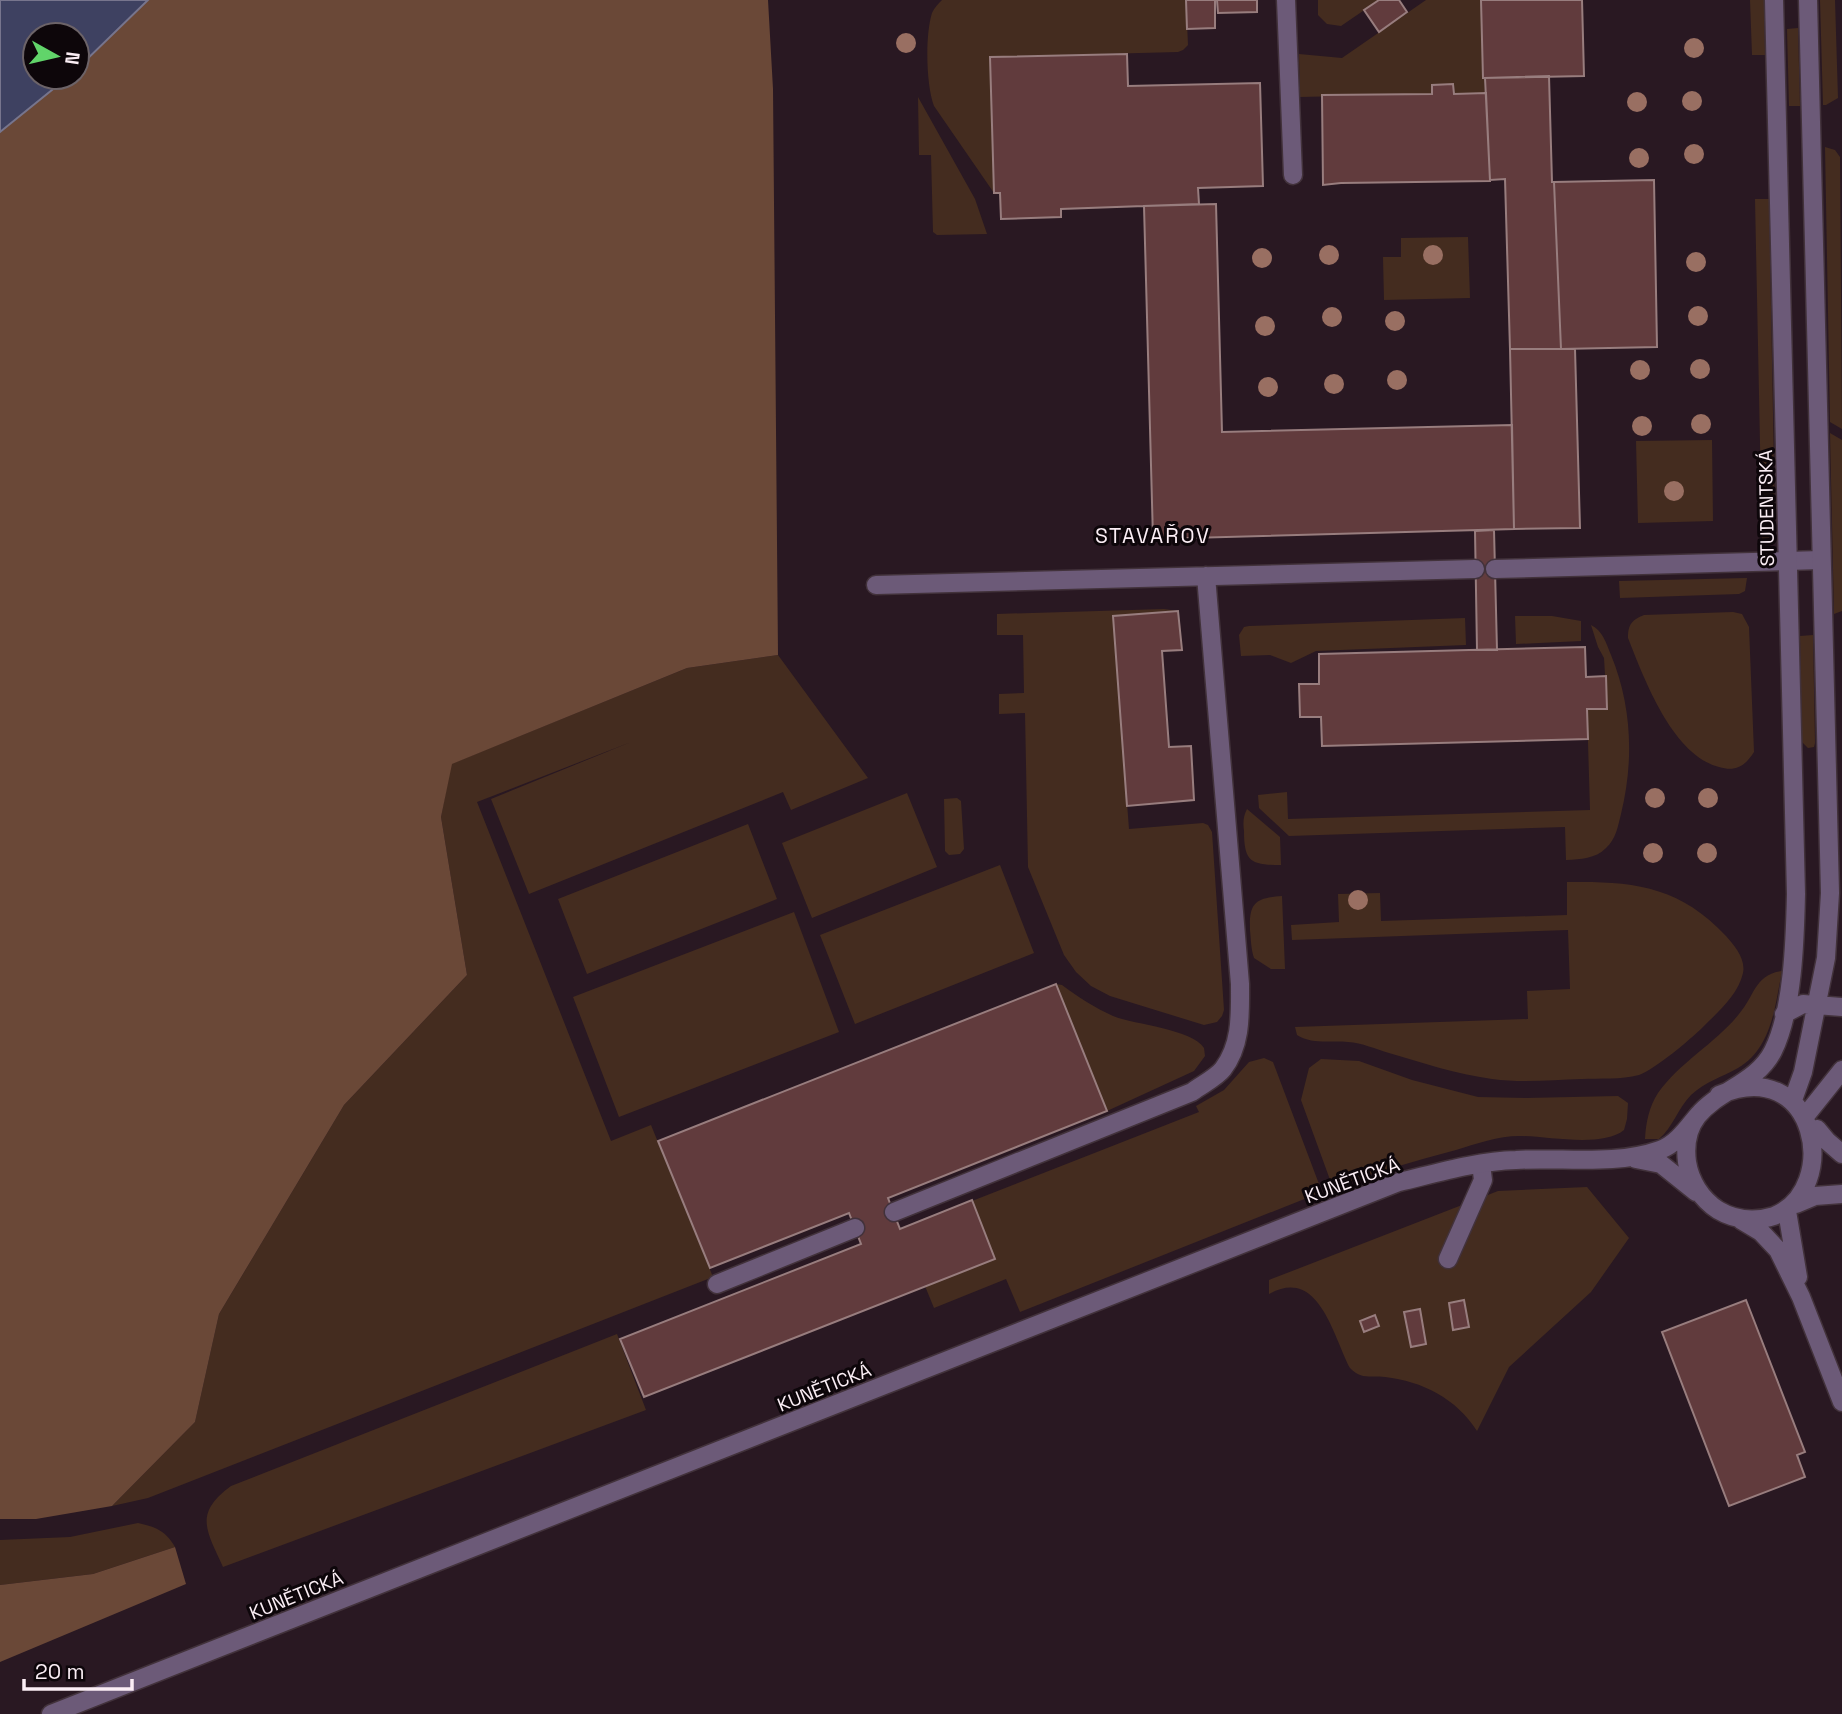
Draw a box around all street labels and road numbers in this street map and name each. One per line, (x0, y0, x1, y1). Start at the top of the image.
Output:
street label: STUDENTSKÁ (1753, 449, 1780, 567)
street label: KUNĚTICKÁ (1301, 1152, 1403, 1209)
street label: KUNĚTICKÁ (774, 1357, 875, 1418)
street label: KUNĚTICKÁ (246, 1565, 347, 1626)

